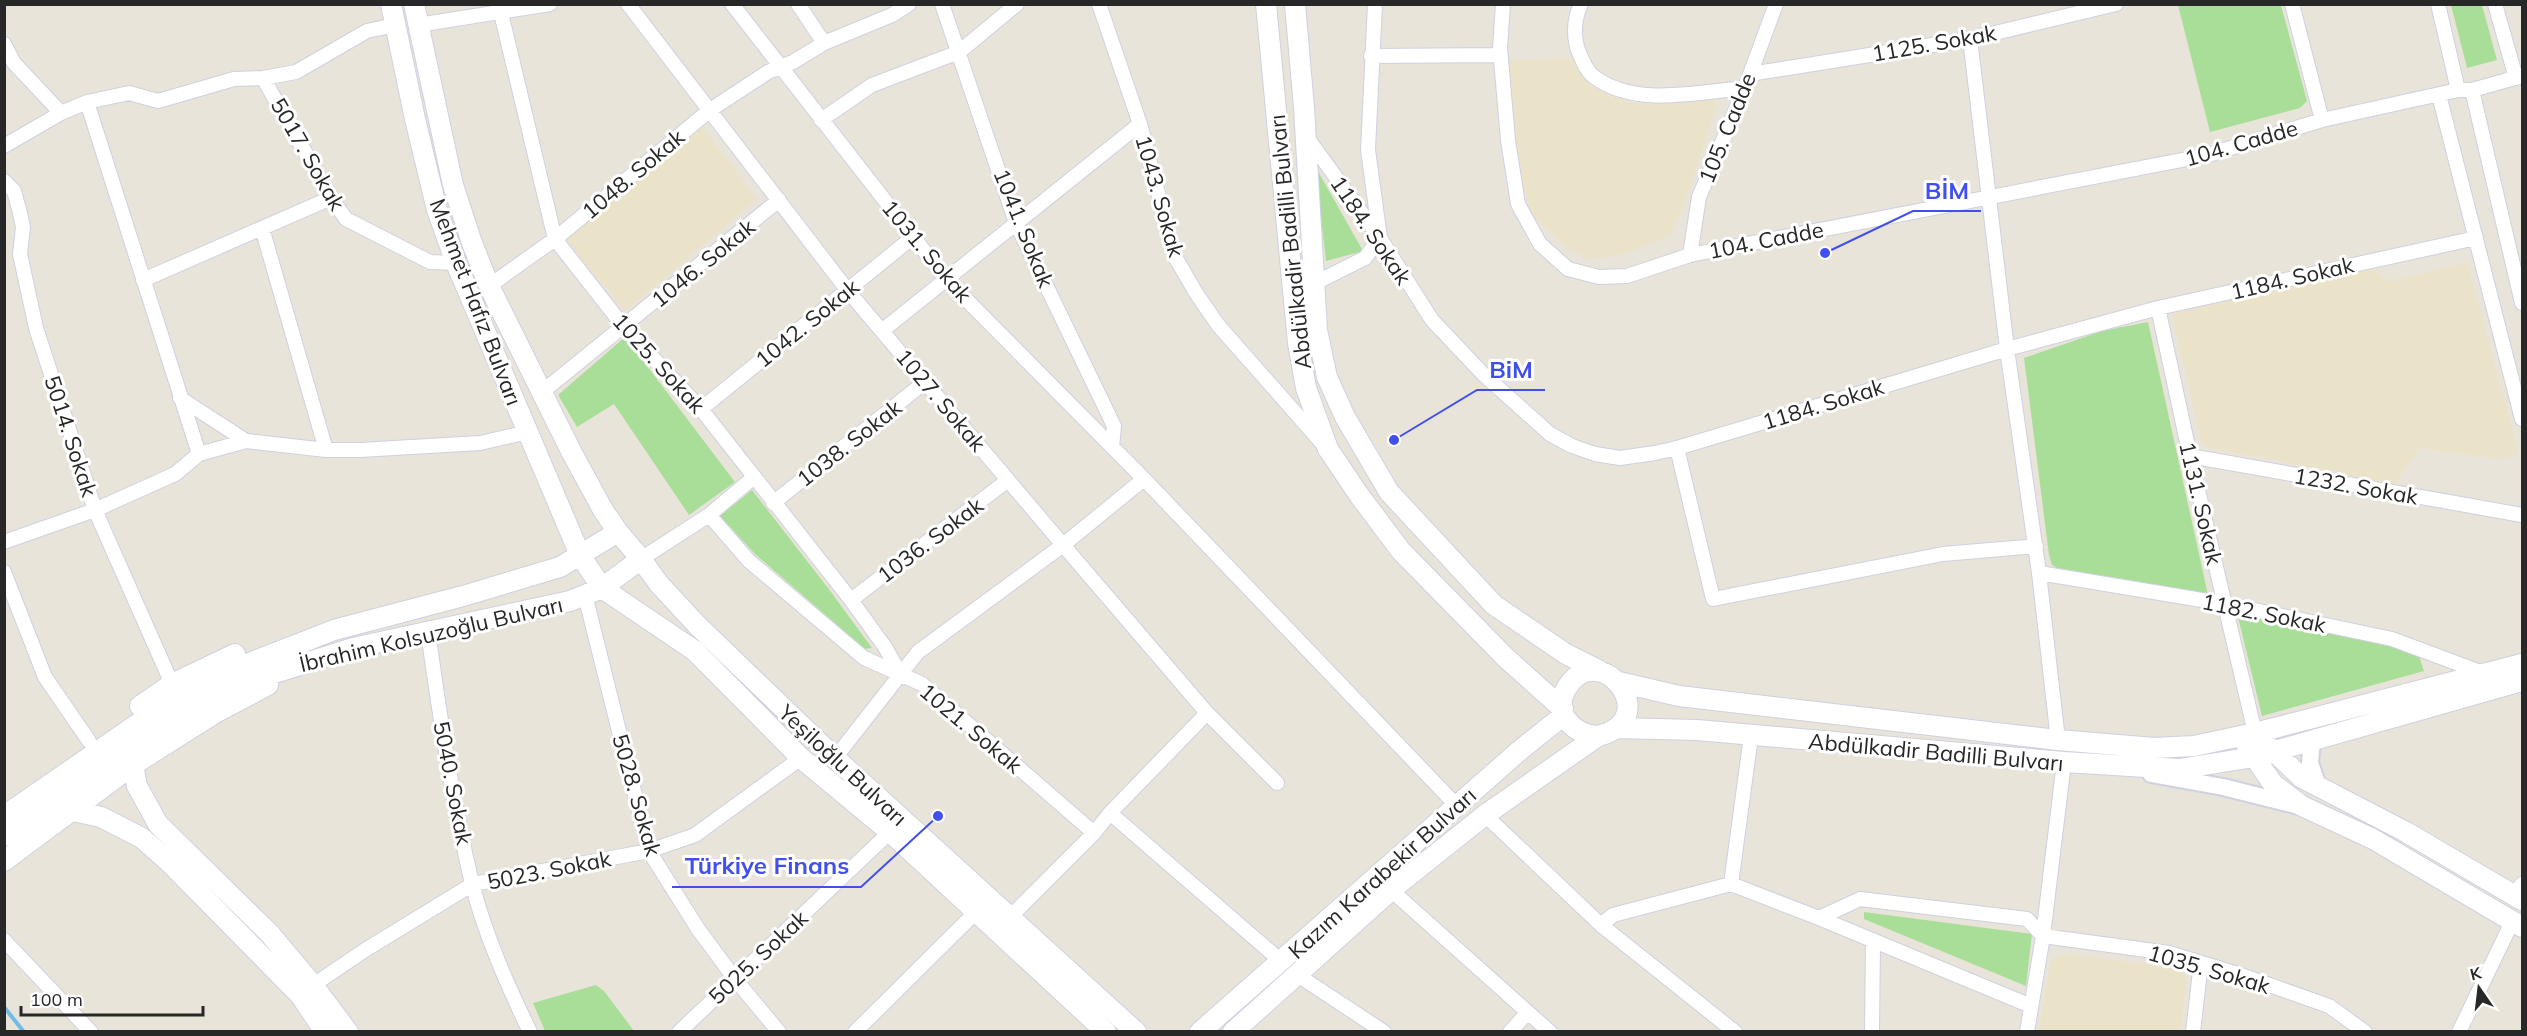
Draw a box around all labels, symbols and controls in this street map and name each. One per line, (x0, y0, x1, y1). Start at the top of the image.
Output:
street label: 1125. Sokak (1870, 18, 1999, 68)
street label: 105. Cadde (1692, 69, 1762, 187)
street label: 5017. Sokak (264, 93, 352, 216)
street label: Abdülkadir Badilli Bulvarı (1263, 113, 1317, 371)
street label: 104. Cadde (2181, 113, 2301, 173)
street label: 1048. Sokak (576, 122, 691, 225)
street label: 1043. Sokak (1129, 132, 1191, 261)
street label: 1041. Sokak (987, 165, 1061, 292)
callout: BİM (1913, 169, 1981, 211)
street label: 1184. Sokak (1324, 170, 1418, 290)
text: BİM (1925, 175, 1969, 205)
street label: 1031. Sokak (876, 194, 979, 309)
street label: Mehmet Hafız Bulvarı (424, 195, 528, 409)
street label: 1046. Sokak (645, 212, 761, 313)
street label: 104. Cadde (1706, 215, 1826, 265)
street label: 1184. Sokak (2228, 250, 2357, 306)
street label: 1042. Sokak (749, 272, 865, 373)
street label: 1025. Sokak (607, 307, 712, 420)
street label: 1027. Sokak (890, 343, 993, 458)
callout: BiM (1477, 348, 1545, 390)
text: BiM (1489, 354, 1533, 384)
street label: 5014. Sokak (38, 372, 104, 501)
street label: 1184. Sokak (1759, 372, 1888, 436)
street label: 1038. Sokak (791, 393, 908, 493)
street label: 1131. Sokak (2173, 439, 2229, 568)
street label: 1232. Sokak (2292, 461, 2421, 511)
street label: 1036. Sokak (871, 491, 989, 589)
street label: 1182. Sokak (2200, 587, 2329, 639)
street label: İbrahim Kolsuzoğlu Bulvarı (296, 590, 566, 678)
street label: 1021. Sokak (914, 677, 1029, 780)
street label: Yeşiloğlu Bulvarı (772, 698, 913, 832)
street label: 5040. Sokak (427, 719, 479, 848)
street label: Abdülkadir Badilli Bulvarı (1807, 727, 2065, 777)
street label: 5028. Sokak (606, 731, 668, 860)
street label: Kazım Karabekir Bulvarı (1282, 781, 1482, 965)
street label: 5023. Sokak (485, 844, 614, 896)
callout: Türkiye Finans (672, 845, 861, 887)
text: Türkiye Finans (685, 850, 849, 880)
street label: 5025. Sokak (703, 903, 814, 1010)
street label: 1035. Sokak (2145, 938, 2274, 1000)
north arrow (2449, 958, 2509, 1018)
text: K (2468, 962, 2484, 984)
scale bar (21, 979, 202, 1017)
text: 100 m (30, 988, 83, 1011)

